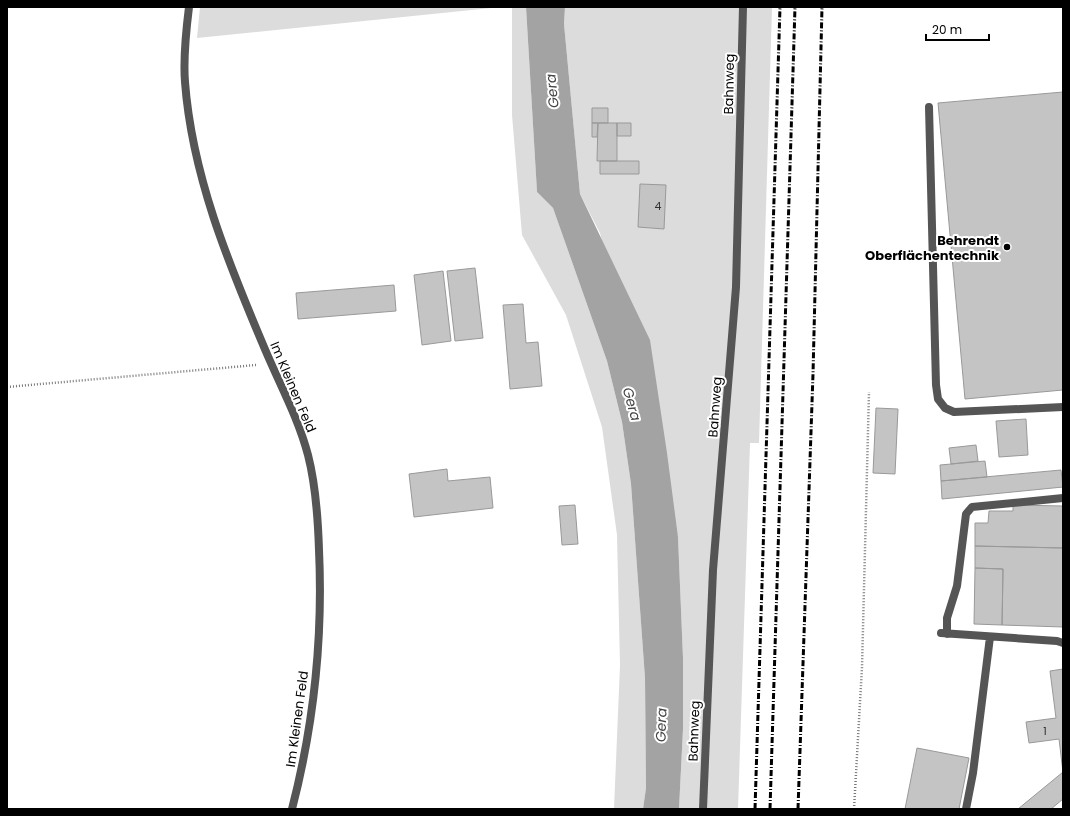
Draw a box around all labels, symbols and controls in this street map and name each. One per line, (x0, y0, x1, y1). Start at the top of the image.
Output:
scale bar (926, 16, 989, 42)
text: 20 m (932, 21, 962, 38)
street label: Bahnweg (719, 53, 739, 115)
water label: Gera (540, 72, 564, 109)
house number: 4 (655, 198, 662, 214)
place label: Behrendt Oberflächentechnik (865, 231, 999, 265)
marker: Behrendt Oberflächentechnik (1002, 242, 1012, 252)
street label: Im Kleinen Feld (265, 339, 321, 435)
street label: Bahnweg (703, 376, 727, 438)
water label: Gera (618, 385, 646, 424)
street label: Im Kleinen Feld (281, 670, 313, 768)
street label: Bahnweg (683, 700, 705, 762)
water label: Gera (650, 707, 672, 742)
house number: 1 (1043, 723, 1047, 739)

